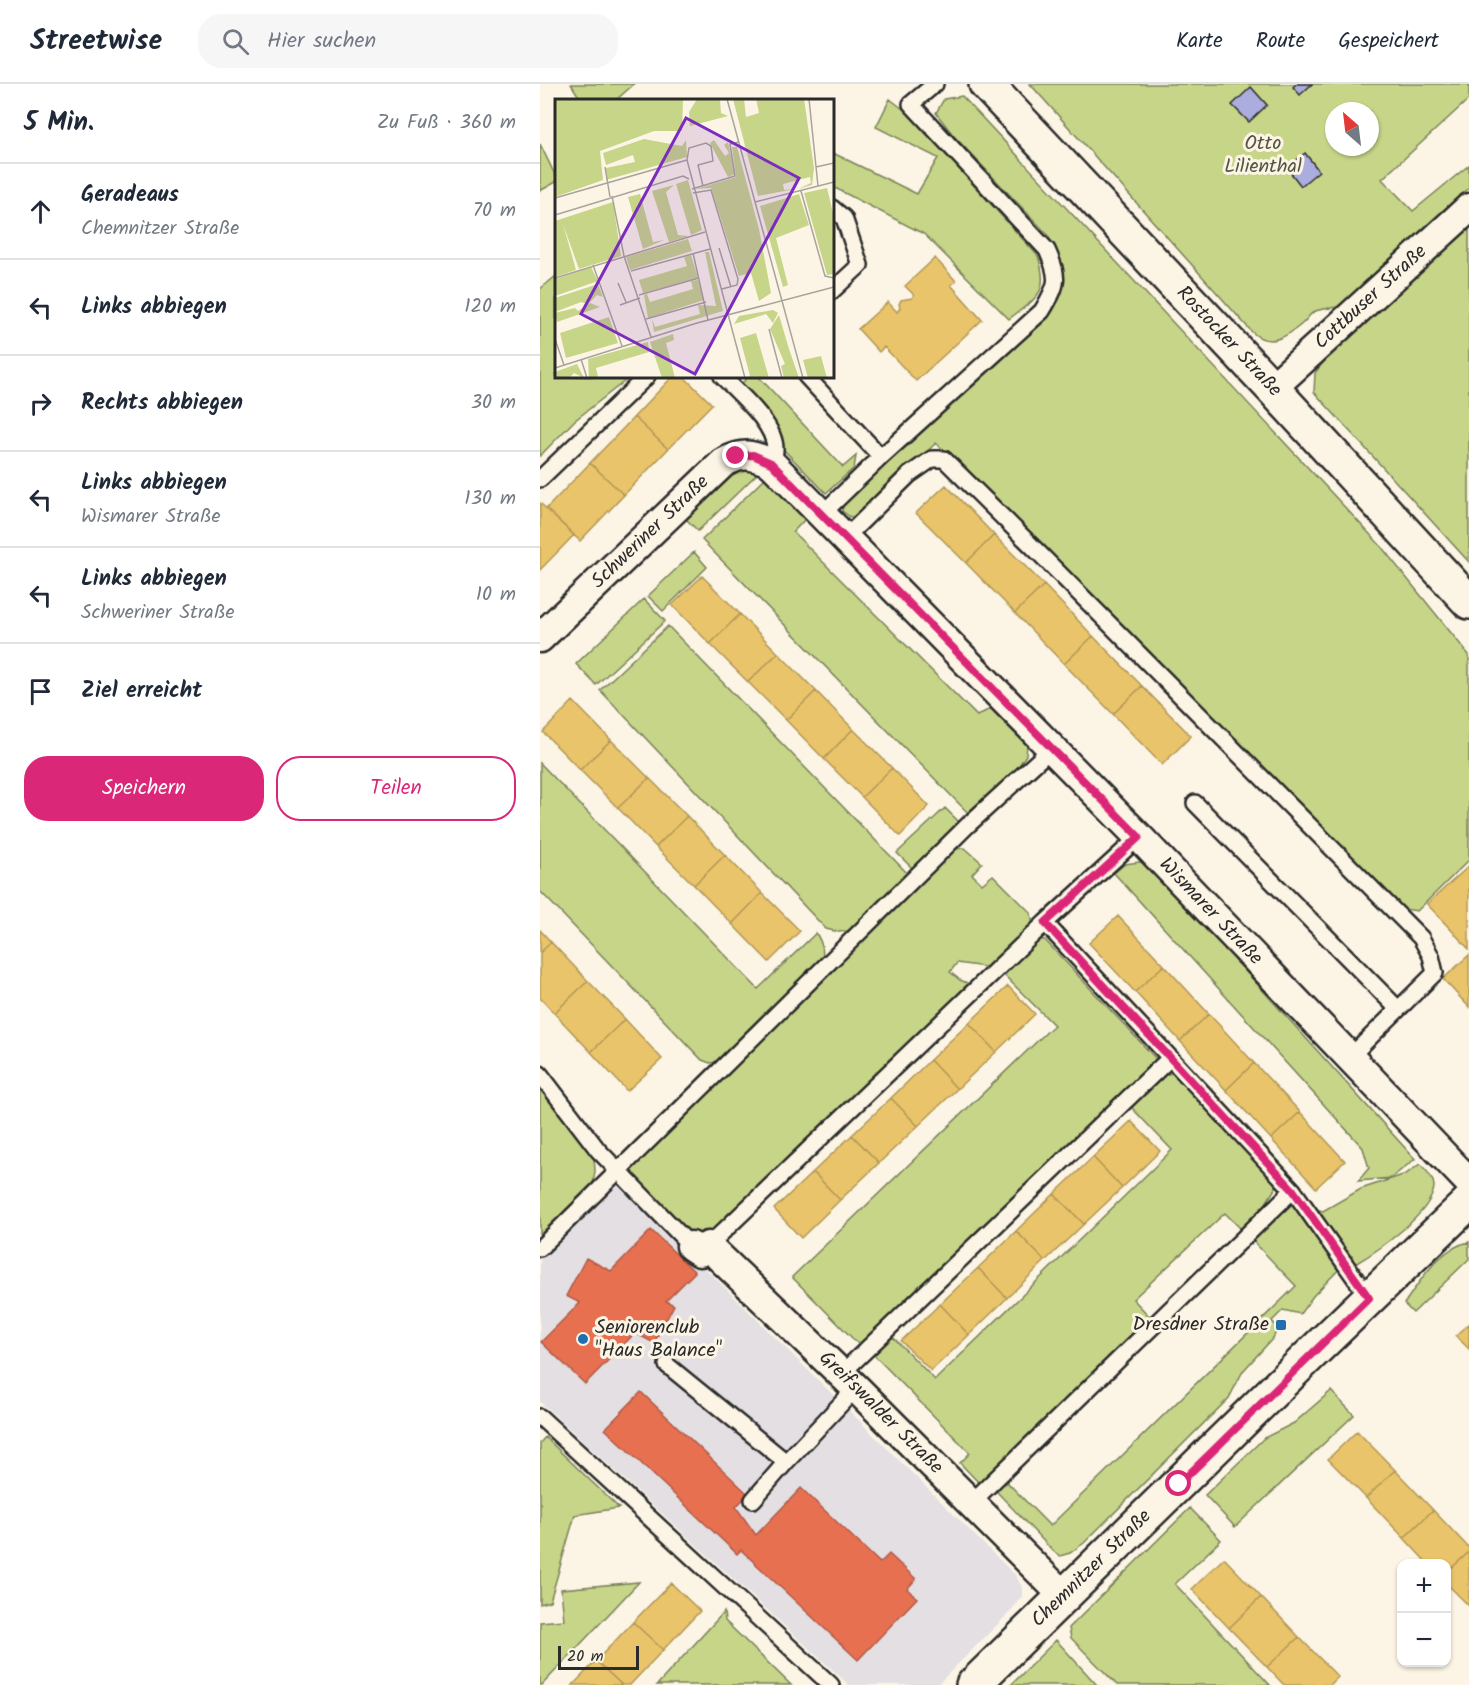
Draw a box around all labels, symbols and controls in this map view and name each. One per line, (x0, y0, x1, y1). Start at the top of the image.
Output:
search box (198, 14, 618, 68)
text: Streetwise (30, 19, 162, 64)
text: Hier suchen (267, 24, 376, 59)
icon: search (219, 25, 252, 58)
text: Karte (1176, 25, 1223, 58)
text: Route (1256, 25, 1305, 58)
text: Gespeichert (1338, 25, 1439, 58)
inset map (555, 99, 834, 378)
text: 5 Min. (24, 102, 94, 144)
north arrow (1325, 102, 1379, 156)
text: Zu Fuß · 360 m (377, 107, 516, 139)
park label: Otto Lilienthal (1224, 128, 1302, 183)
text: Geradeaus (81, 178, 179, 213)
icon: ahead (24, 195, 57, 228)
text: 70 m (473, 195, 516, 227)
text: Chemnitzer Straße (81, 213, 239, 245)
street label: Cottbuser Straße (1307, 237, 1435, 358)
street label: Rostocker Straße (1168, 279, 1289, 405)
text: Links abbiegen (81, 290, 227, 325)
icon: left (24, 291, 57, 324)
text: 120 m (464, 291, 516, 323)
text: Rechts abbiegen (81, 386, 243, 421)
icon: right (24, 387, 57, 420)
text: 30 m (471, 387, 516, 419)
route end (722, 442, 748, 468)
text: Links abbiegen (81, 466, 227, 501)
street label: Schweriner Straße (584, 468, 717, 597)
icon: left (24, 483, 57, 516)
text: 130 m (464, 483, 516, 515)
text: Wismarer Straße (81, 501, 221, 533)
text: Links abbiegen (81, 562, 227, 597)
icon: left (24, 579, 57, 612)
text: 10 m (476, 579, 516, 611)
text: Schweriner Straße (81, 597, 234, 629)
text: Ziel erreicht (81, 674, 202, 709)
icon: arrive (24, 675, 57, 708)
button: Speichern (24, 756, 264, 821)
button: Teilen (276, 756, 516, 821)
street label: Wismarer Straße (1151, 850, 1270, 973)
place label: Dresdner Straße (1133, 1309, 1269, 1341)
place label: Seniorenclub "Haus Balance" (595, 1312, 723, 1367)
marker: Dresdner Straße (1274, 1318, 1288, 1332)
marker: Seniorenclub "Haus Balance" (576, 1332, 590, 1346)
street label: Greifswalder Straße (811, 1344, 951, 1483)
route start (1165, 1470, 1191, 1496)
street label: Chemnitzer Straße (1024, 1502, 1159, 1636)
map controls (1397, 1559, 1451, 1667)
button: + (1397, 1559, 1451, 1613)
button: − (1397, 1613, 1451, 1667)
scale bar (558, 1643, 639, 1670)
text: 20 m (567, 1644, 603, 1669)

